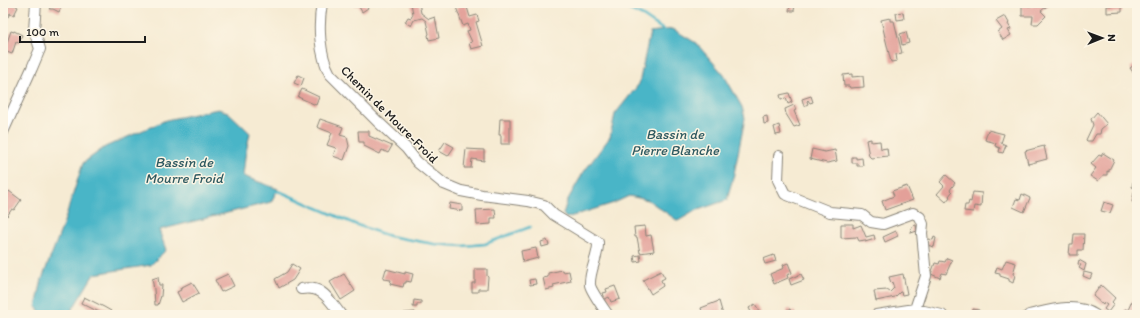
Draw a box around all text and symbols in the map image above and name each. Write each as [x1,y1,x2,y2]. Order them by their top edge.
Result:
scale bar [20,18,145,44]
north arrow [1082,18,1122,58]
text: 100 m [26,25,59,39]
text: N [1105,34,1118,42]
street label: Chemin de Moure-Froid [338,63,441,166]
water label: Bassin de Pierre Blanche [631,126,720,159]
water label: Bassin de Mourre Froid [145,154,224,187]

